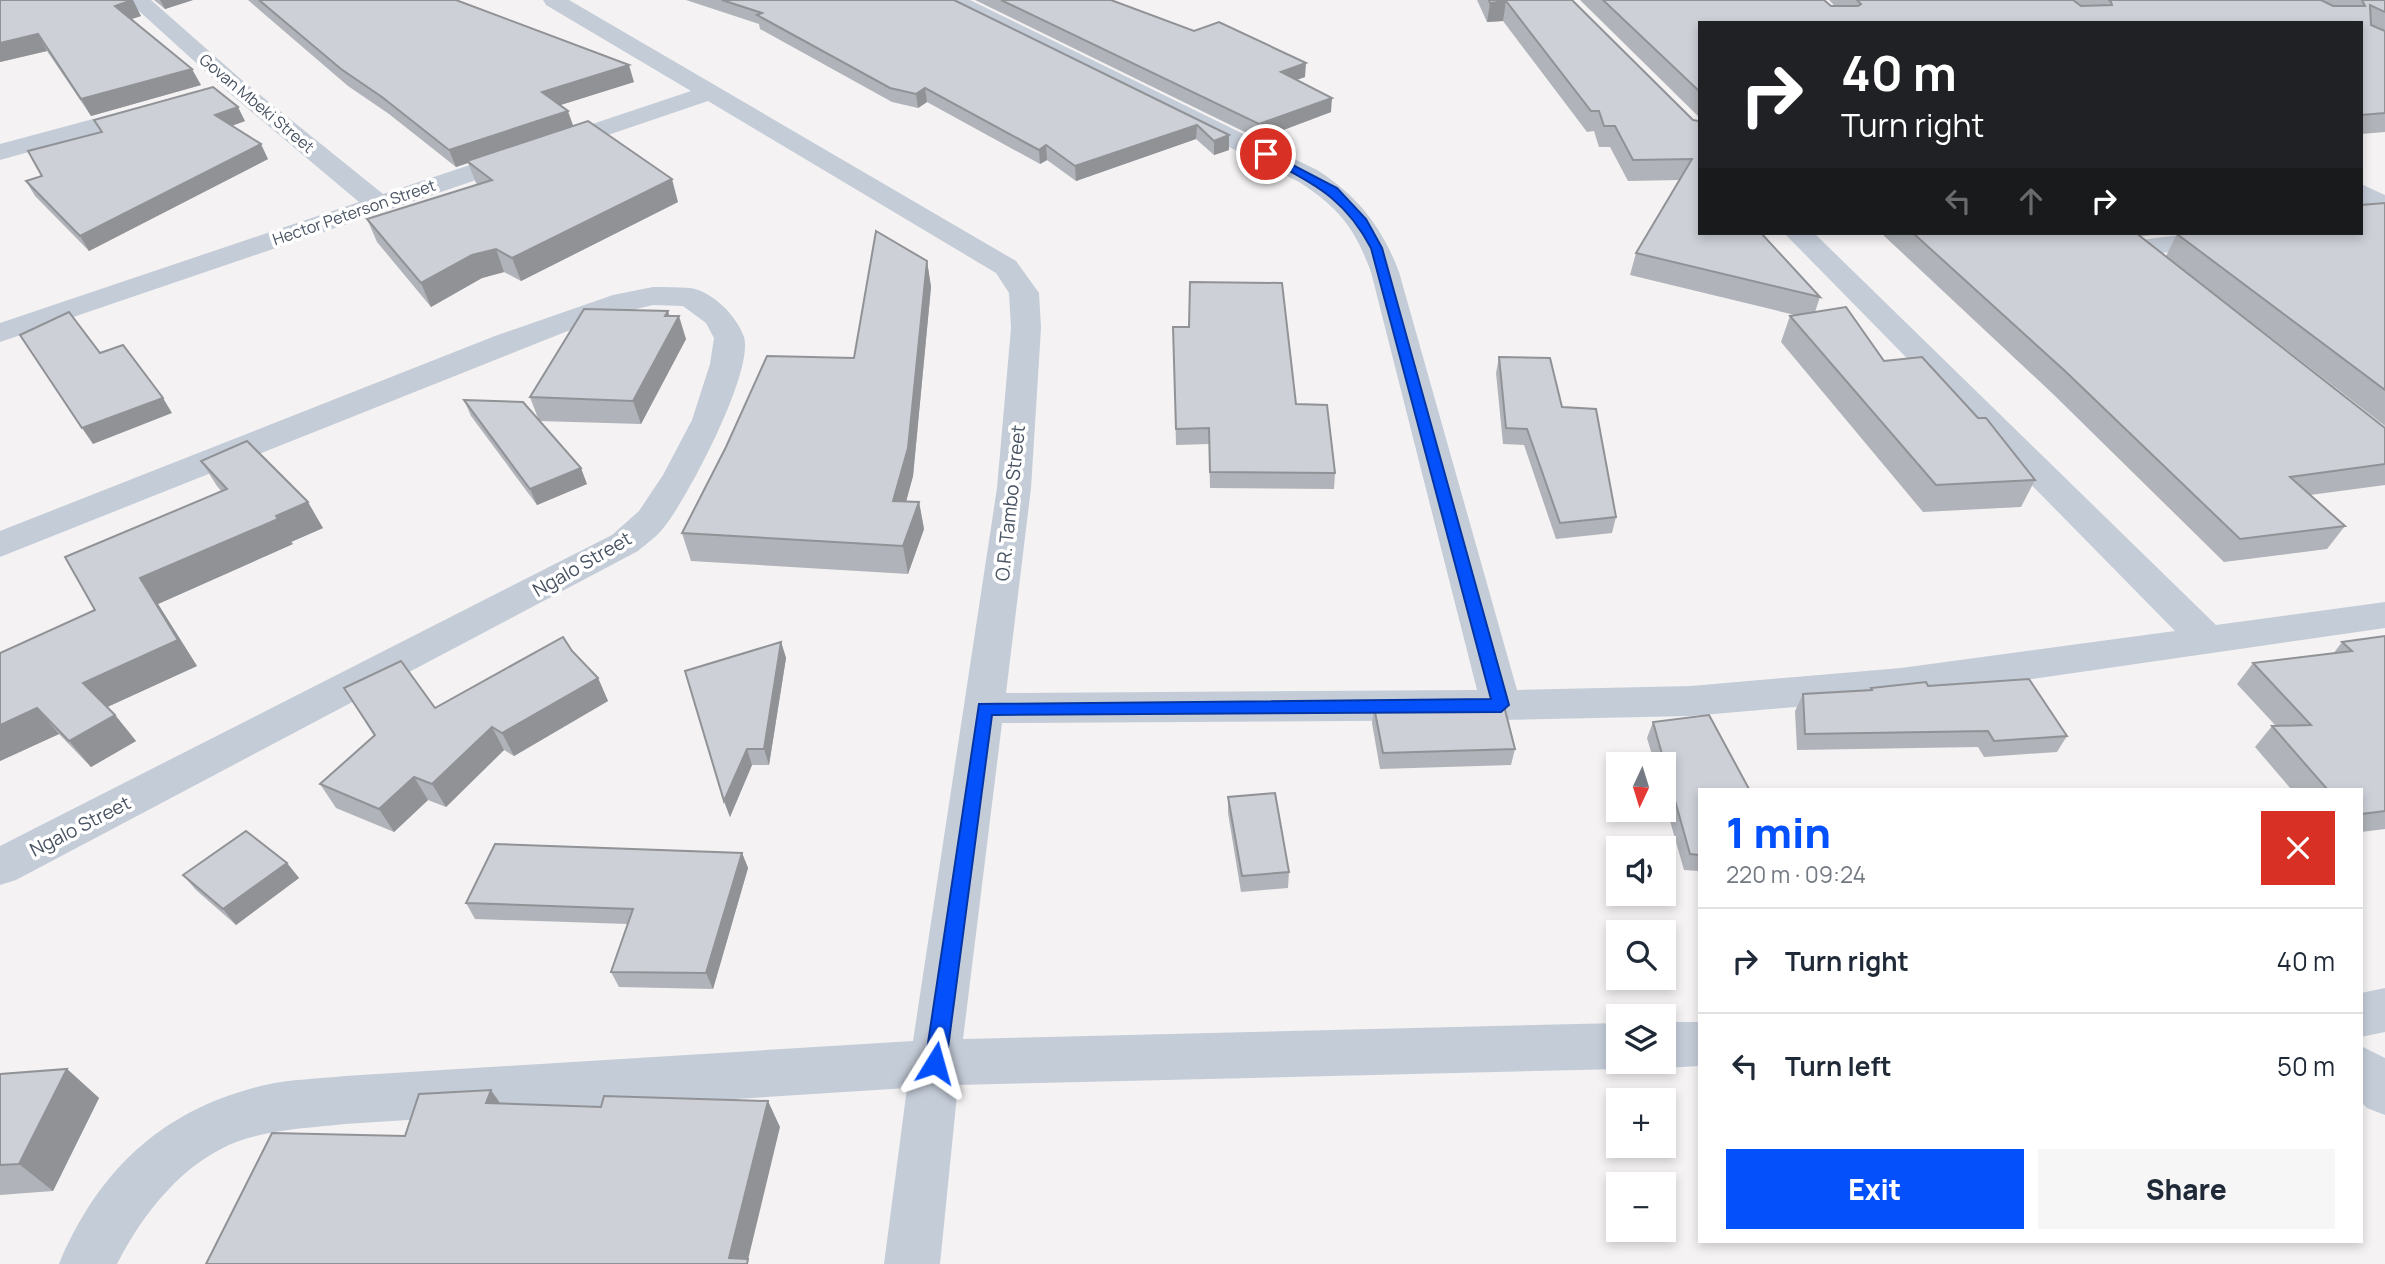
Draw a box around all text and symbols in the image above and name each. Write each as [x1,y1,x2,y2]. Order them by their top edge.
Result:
text: 40 m [1841,39,1957,106]
street label: Govan Mbeki Street [195,48,319,158]
icon: right [1726,49,1817,140]
text: Turn right [1841,103,1984,147]
pin [1236,124,1296,184]
icon: arrive [1247,135,1285,173]
street label: Hector Peterson Street [270,174,438,250]
icon: left [1939,182,1977,220]
icon: ahead [2012,182,2050,220]
icon: right [2085,182,2123,220]
street label: O.R. Tambo Street [989,424,1031,582]
street label: Ngalo Street [528,525,636,603]
north arrow [1606,752,1676,822]
map controls [1606,752,1676,1242]
street label: Ngalo Street [25,789,135,863]
text: 1 min [1726,803,1831,861]
button: close [2261,811,2335,885]
button: sound [1606,836,1676,906]
text: 220 m · 09:24 [1726,858,1866,890]
button: search [1606,920,1676,990]
icon: right [1726,942,1764,980]
text: Turn right [1785,943,1909,979]
text: 40 m [2277,943,2335,979]
button: layers [1606,1004,1676,1074]
position arrow [898,1026,972,1100]
icon: left [1726,1047,1764,1085]
text: Turn left [1785,1048,1892,1084]
text: 50 m [2277,1048,2335,1084]
button: + [1606,1088,1676,1158]
button: Exit [1726,1149,2024,1229]
button: Share [2038,1149,2335,1229]
button: − [1606,1172,1676,1242]

